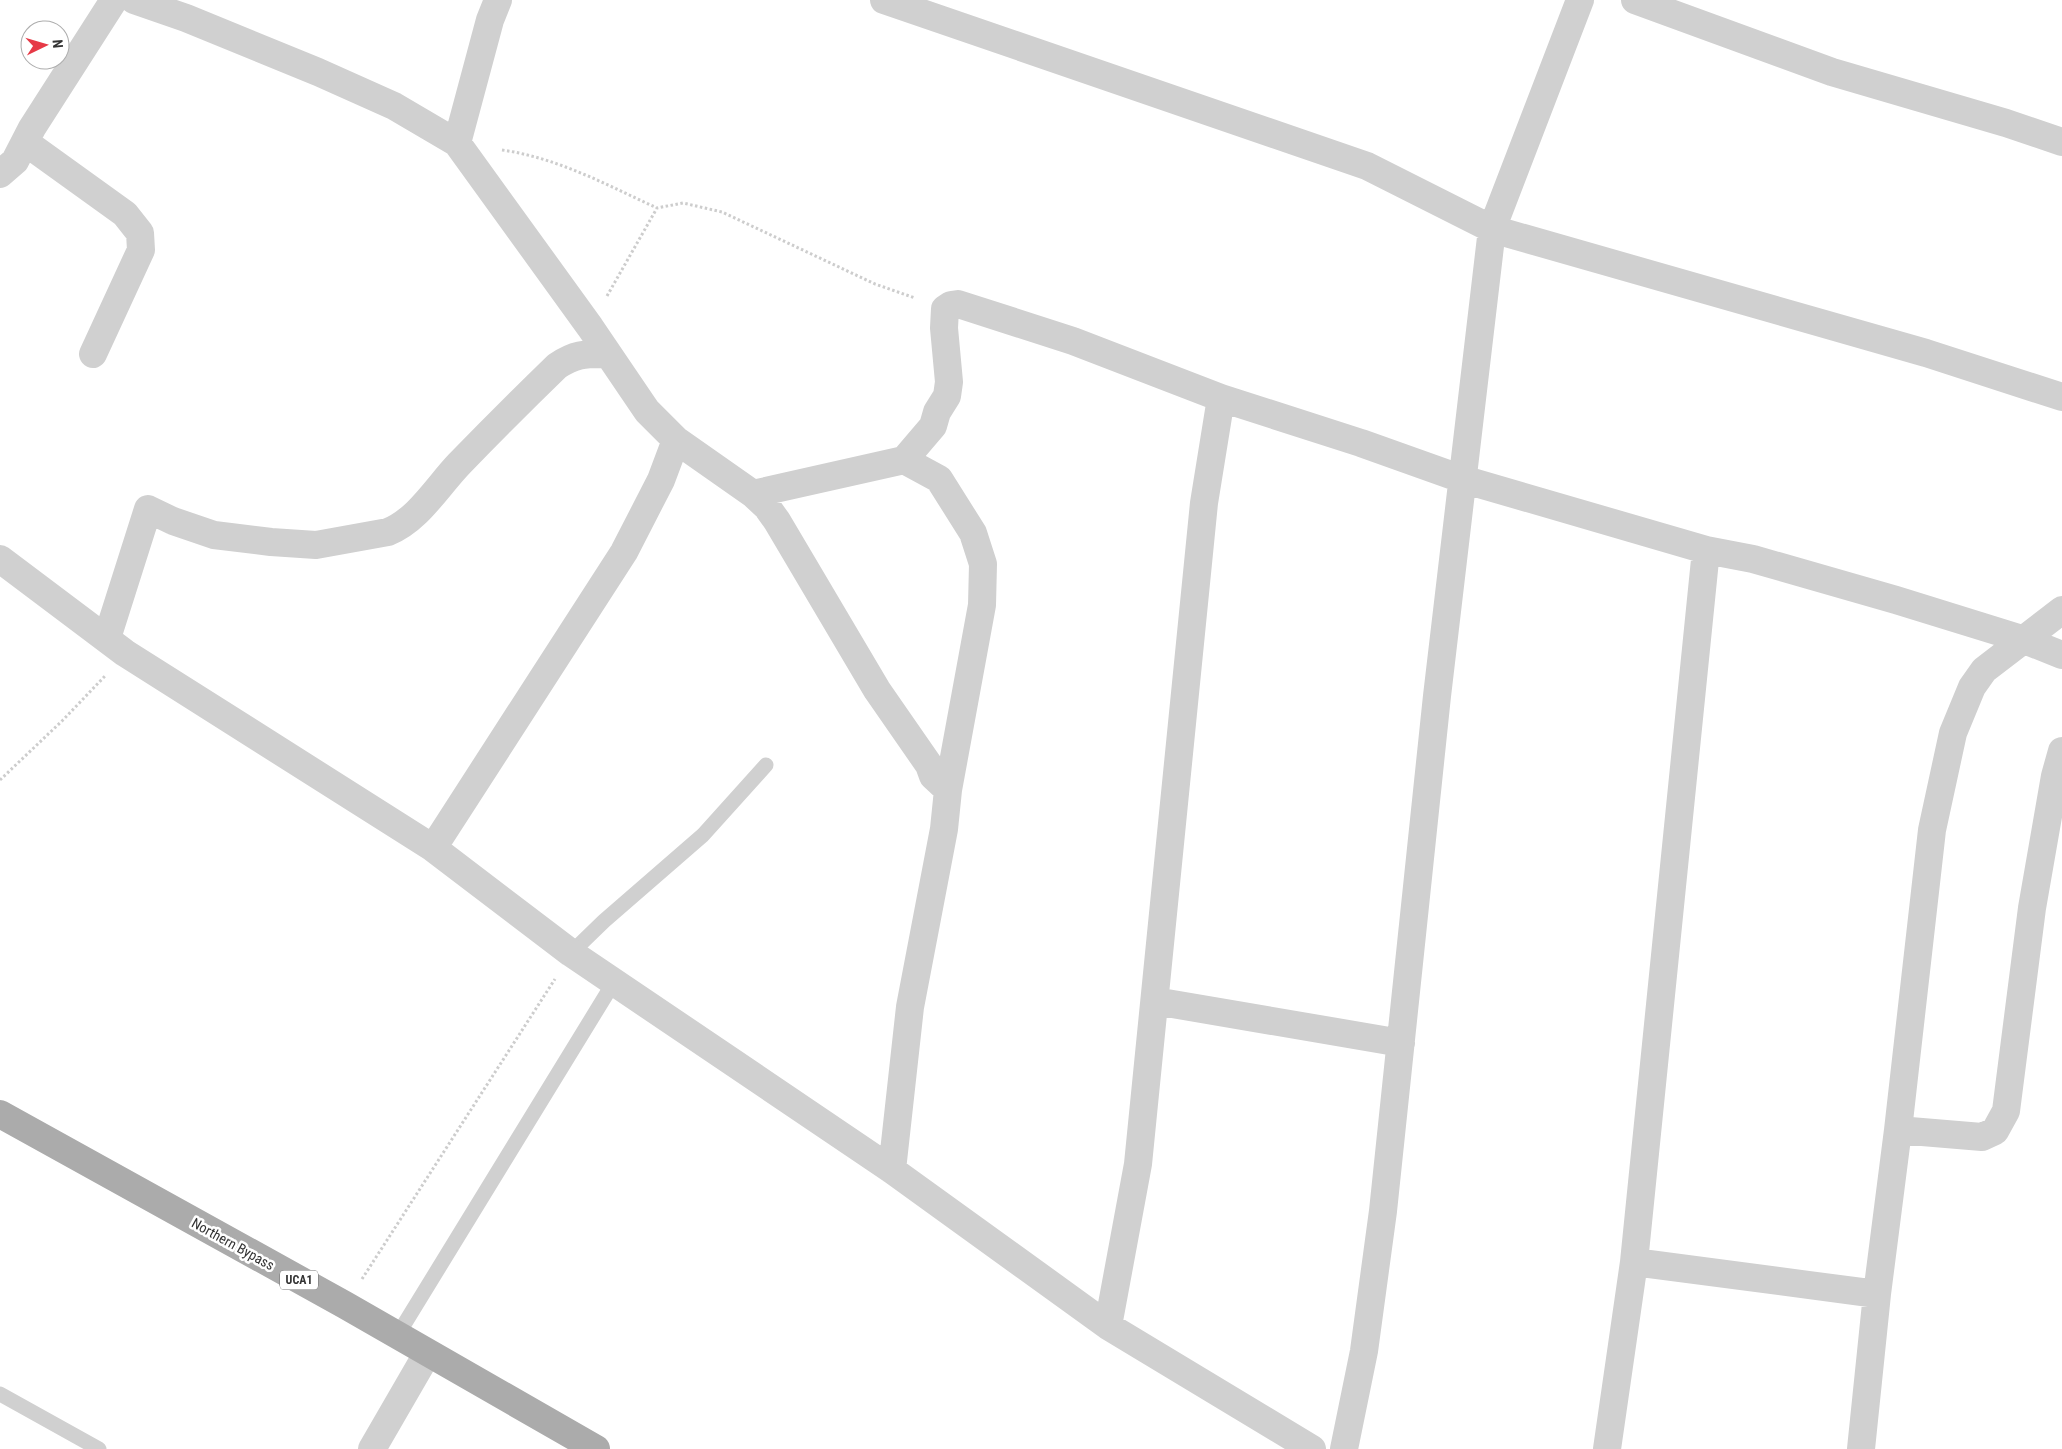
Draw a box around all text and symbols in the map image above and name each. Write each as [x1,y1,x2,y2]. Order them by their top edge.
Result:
north arrow [20,20,70,70]
text: N [50,39,66,49]
street label: Northern Bypass [189,1215,277,1273]
road number: UCA1 [280,1270,318,1290]

